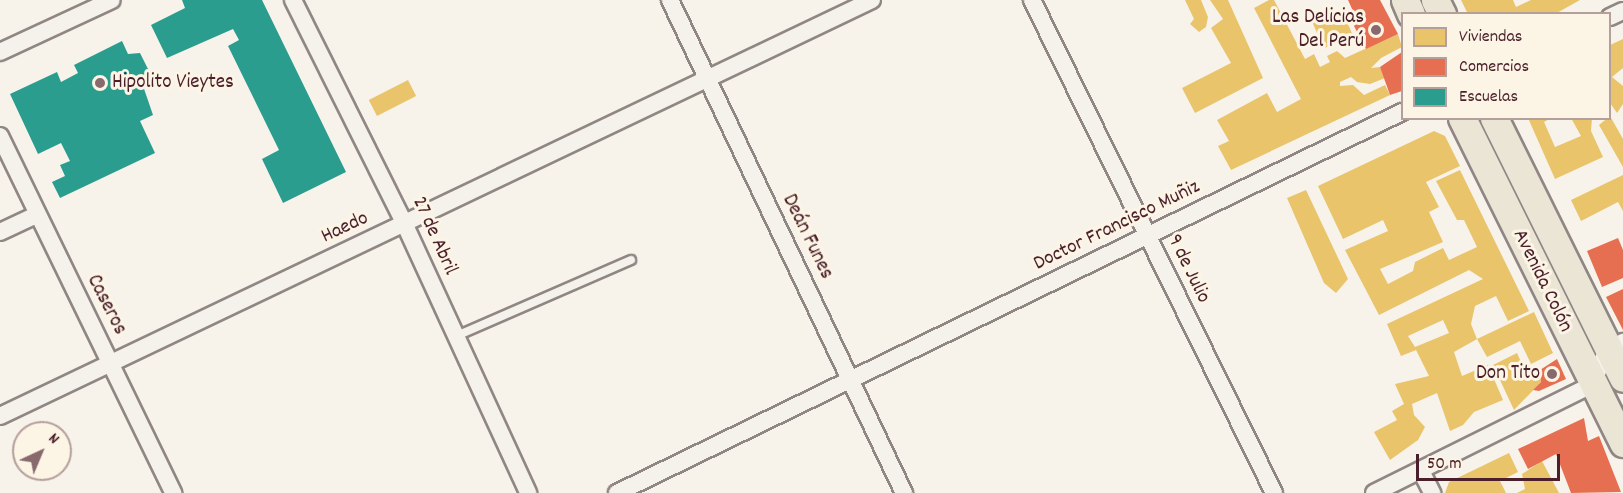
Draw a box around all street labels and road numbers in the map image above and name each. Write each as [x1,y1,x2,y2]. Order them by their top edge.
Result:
street label: Doctor Francisco Muñiz [1030,175,1204,277]
street label: Deán Funes [776,190,838,284]
street label: 27 de Abril [406,193,462,279]
street label: Haedo [317,206,373,250]
street label: Avenida Colón [1506,225,1578,337]
street label: 9 de Julio [1161,231,1215,307]
street label: Caseros [80,271,132,339]

